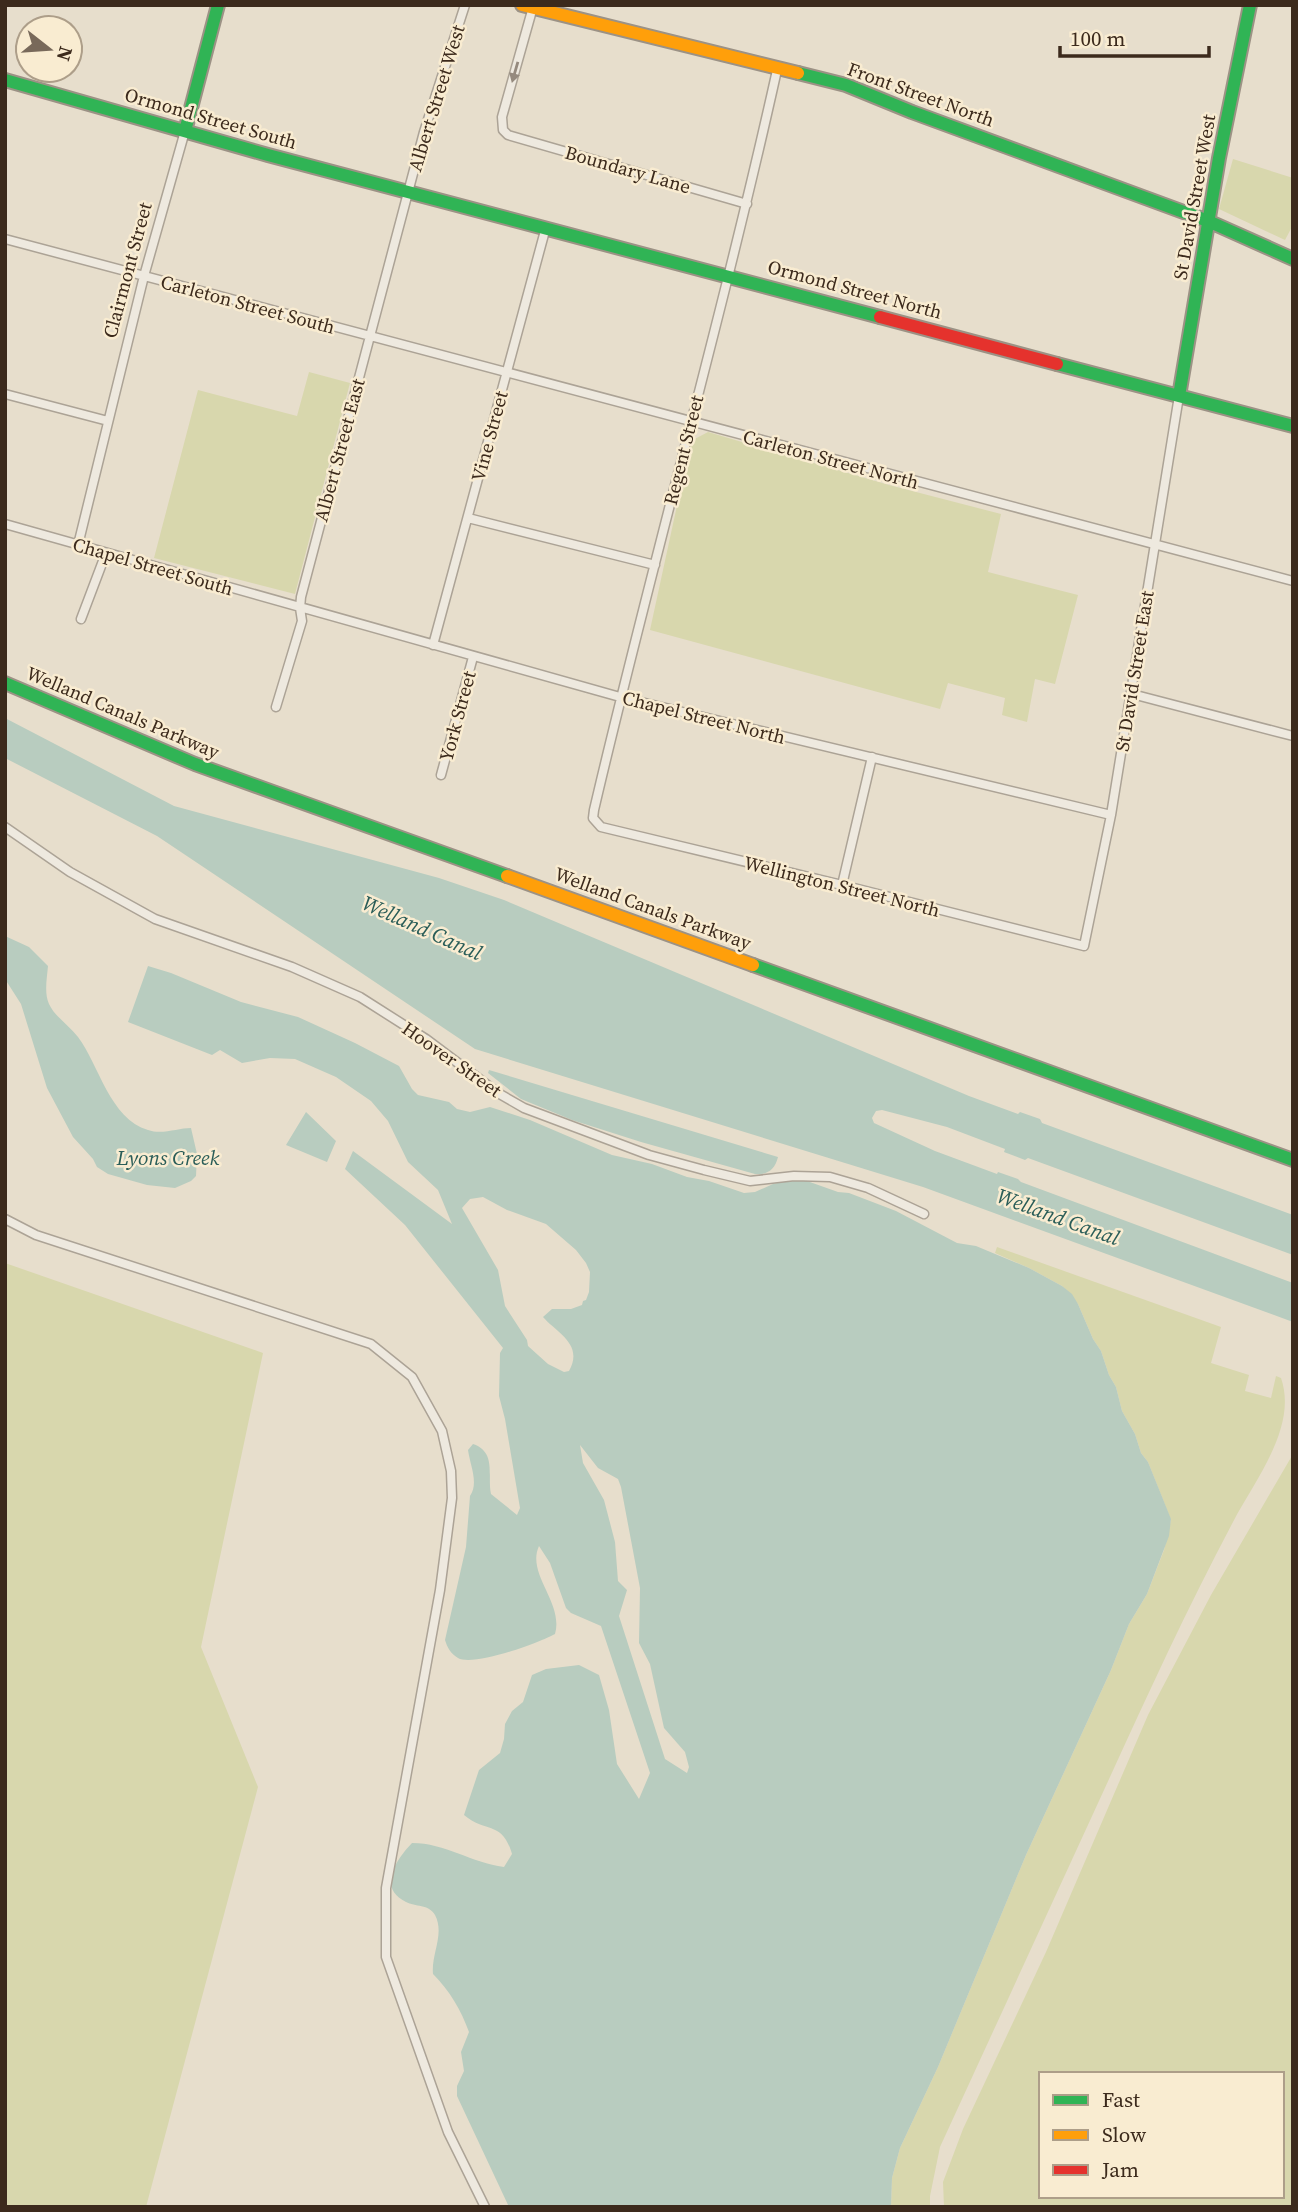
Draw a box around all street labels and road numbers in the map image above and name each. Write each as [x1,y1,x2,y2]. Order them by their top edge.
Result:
street label: Albert Street West [401,21,471,174]
street label: Front Street North [844,55,998,133]
street label: Ormond Street South [122,81,300,155]
street label: St David Street West [1167,112,1221,282]
street label: Boundary Lane [562,139,694,199]
street label: Clairmont Street [96,198,158,341]
street label: Ormond Street North [765,253,945,325]
street label: Carleton Street South [158,268,338,340]
street label: Albert Street East [307,375,371,524]
street label: Vine Street [464,387,514,484]
street label: Regent Street [657,392,709,508]
street label: Carleton Street North [740,423,922,495]
street label: Chapel Street South [70,531,236,601]
street label: St David Street East [1108,588,1160,753]
street label: Welland Canals Parkway [22,660,224,765]
street label: York Street [432,667,482,764]
street label: Chapel Street North [620,684,788,750]
street label: Wellington Street North [741,849,943,923]
street label: Welland Canals Parkway [551,860,755,956]
street label: Hoover Street [397,1015,508,1103]

